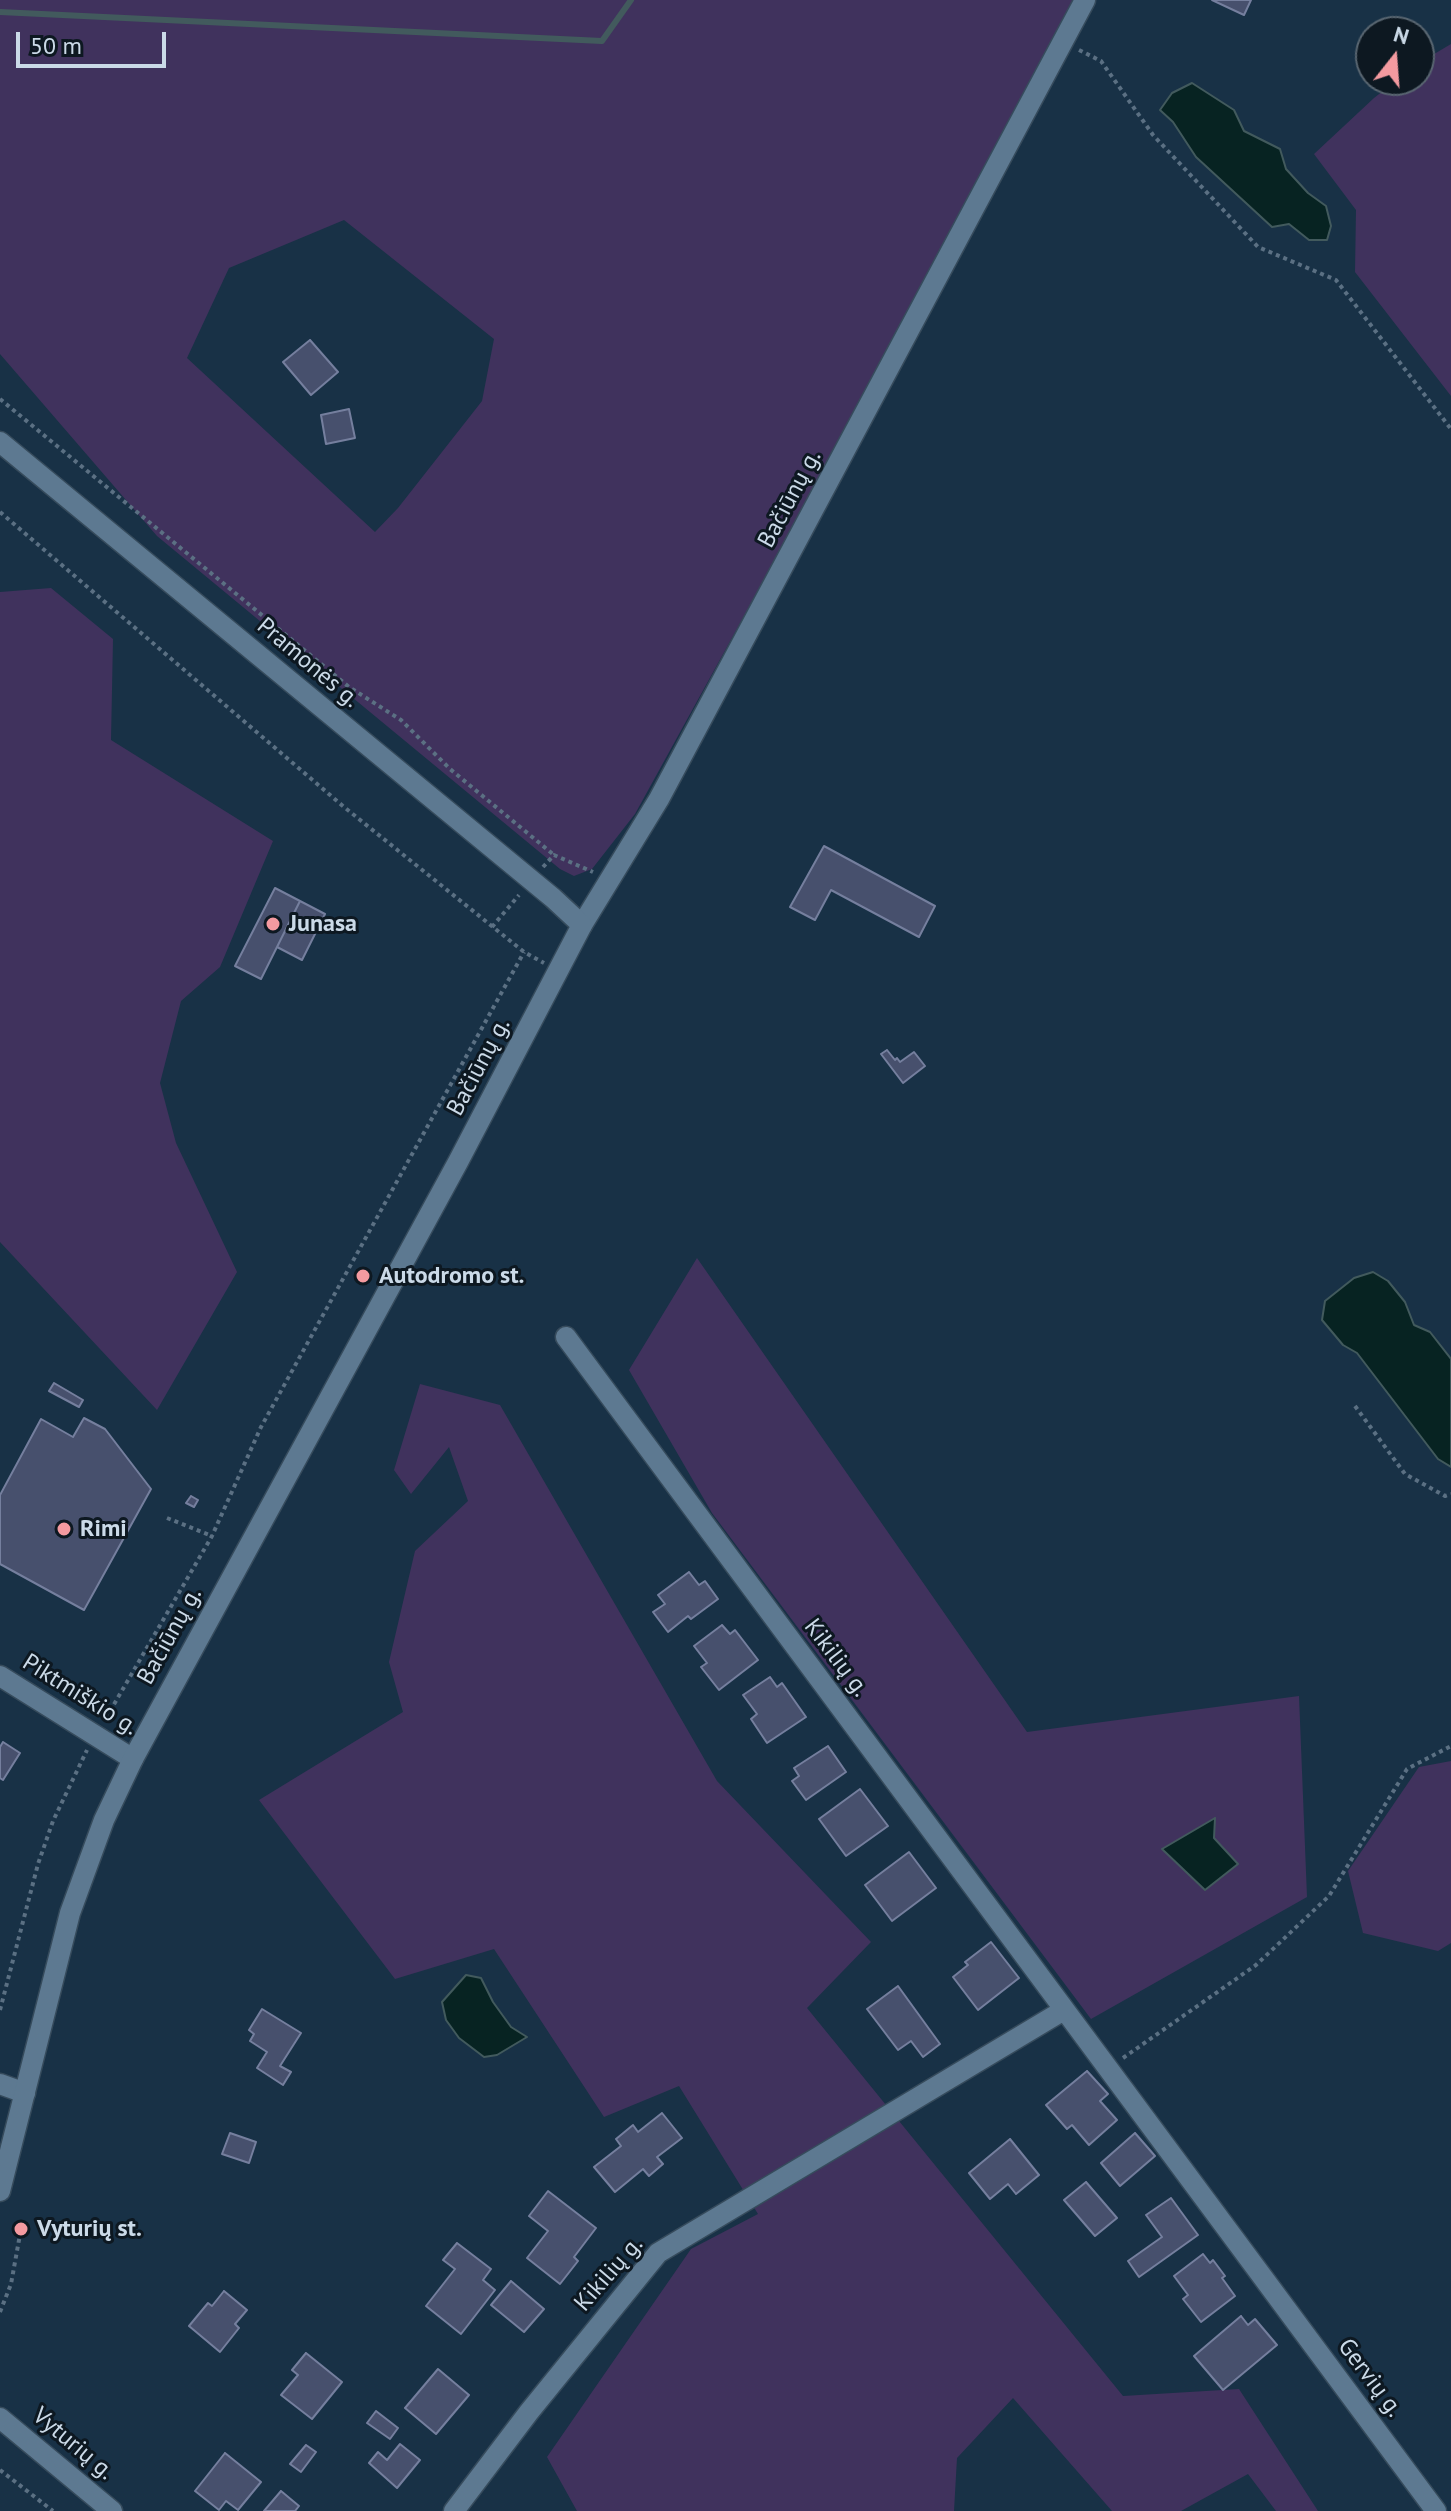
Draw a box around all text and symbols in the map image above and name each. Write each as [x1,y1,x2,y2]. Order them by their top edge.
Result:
scale bar [20,16,170,66]
north arrow [1355,16,1435,96]
text: N [1390,19,1412,50]
text: 50 m [30,30,82,61]
street label: Bačiūnų g. [752,445,828,553]
street label: Pramonės g. [251,612,365,714]
place label: Junasa [289,910,357,938]
marker: Junasa [264,915,282,933]
street label: Bačiūnų g. [441,1013,517,1121]
place label: Autodromo st. [379,1262,525,1290]
marker: Autodromo st. [354,1267,372,1285]
place label: Rimi [80,1515,127,1543]
marker: Rimi [55,1520,73,1538]
street label: Bačiūnų g. [132,1582,208,1690]
street label: Kikilių g. [797,1613,875,1703]
street label: Piktmiškio g. [17,1648,143,1742]
place label: Vyturių st. [37,2215,142,2243]
marker: Vyturių st. [12,2220,30,2238]
street label: Kikilių g. [569,2231,649,2317]
street label: Gervių g. [1331,2333,1409,2423]
street label: Vyturių g. [26,2402,120,2486]

